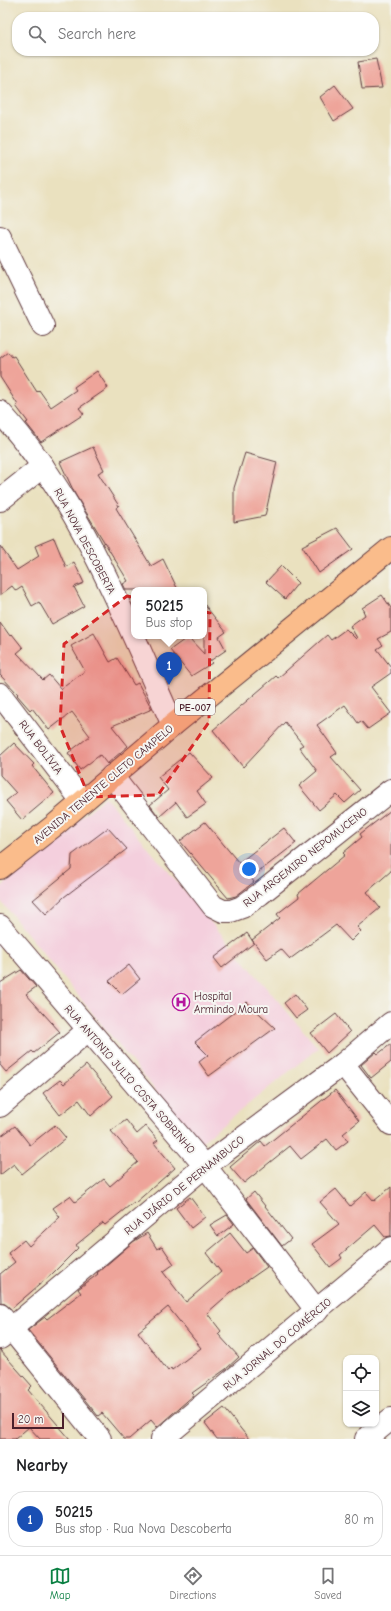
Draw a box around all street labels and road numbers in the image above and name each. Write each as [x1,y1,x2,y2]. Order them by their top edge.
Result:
street label: RUA NOVA DESCOBERTA [51,486,118,597]
road number: PE-007 [175,699,215,715]
street label: RUA BOLÍVIA [16,717,66,777]
street label: AVENIDA TENENTE CLETO CAMPELO [31,722,176,847]
street label: RUA ARGEMIRO NEPOMUCENO [241,805,370,910]
street label: RUA ANTONIO JULIO COSTA SOBRINHO [62,1002,198,1156]
street label: RUA DIÁRIO DE PERNAMBUCO [121,1132,247,1238]
street label: RUA JORNAL DO COMÉRCIO [220,1295,334,1393]

